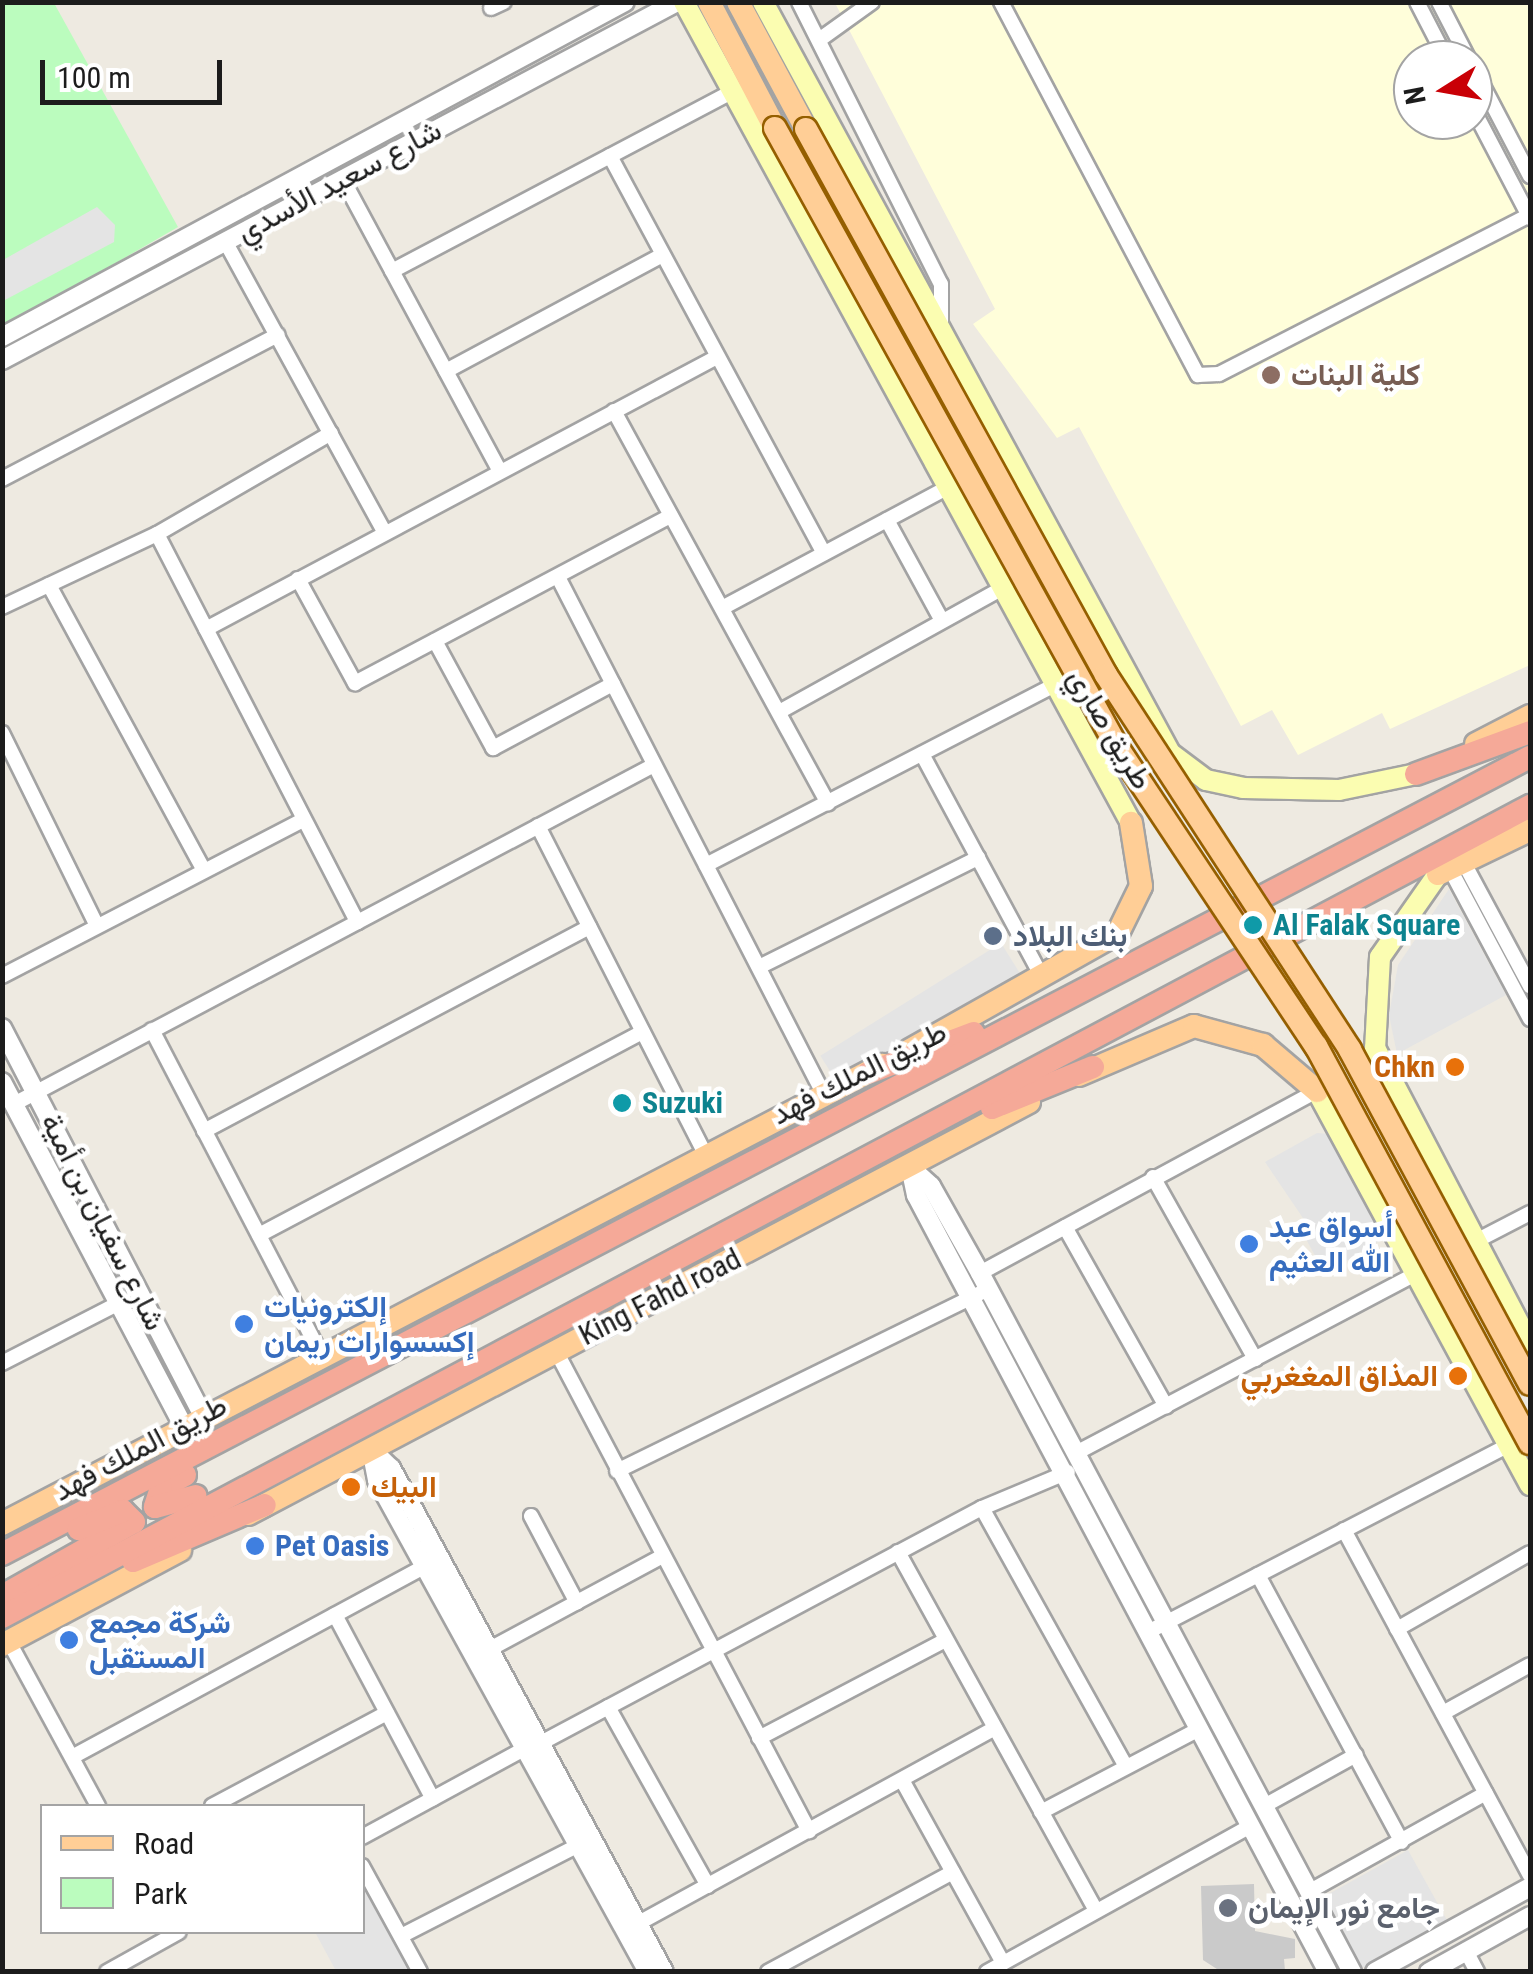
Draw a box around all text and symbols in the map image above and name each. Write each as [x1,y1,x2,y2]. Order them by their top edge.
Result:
scale bar [45,40,228,102]
north arrow [1393,40,1493,140]
text: 100 m [57,60,131,95]
text: N [1397,84,1433,107]
street label: شارع سعيد الأسدي [231,112,447,250]
place label: كلية البنات [1291,357,1420,393]
marker: كلية البنات [1260,364,1282,386]
street label: طريق صاري [1060,662,1160,796]
place label: Al Falak Square [1273,907,1460,943]
marker: Al Falak Square [1242,914,1264,936]
place label: بنك البلاد [1013,918,1127,954]
marker: بنك البلاد [982,925,1004,947]
street label: طريق الملك فهد [765,1013,953,1133]
place label: Chkn [1374,1049,1435,1085]
marker: Chkn [1444,1056,1466,1078]
place label: Suzuki [642,1085,723,1121]
marker: Suzuki [611,1092,633,1114]
street label: شارع سفيان بن أمية [33,1108,173,1336]
place label: أسواق عبد الله العثيم [1269,1209,1393,1280]
marker: أسواق عبد الله العثيم [1238,1233,1260,1255]
street label: King Fahd road [573,1241,747,1353]
place label: إلكترونيات إكسسوارات ريمان [264,1289,475,1360]
marker: إلكترونيات إكسسوارات ريمان [233,1313,255,1335]
place label: المذاق المغغربي [1241,1358,1438,1394]
marker: المذاق المغغربي [1447,1365,1469,1387]
street label: طريق الملك فهد [47,1387,233,1509]
place label: البيك [371,1469,437,1505]
marker: البيك [340,1476,362,1498]
place label: Pet Oasis [275,1528,389,1564]
marker: Pet Oasis [244,1535,266,1557]
place label: شركة مجمع المستقبل [89,1605,231,1676]
marker: شركة مجمع المستقبل [58,1629,80,1651]
legend [40,1804,365,1934]
text: Road [134,1826,194,1861]
text: Park [134,1876,188,1911]
place label: جامع نور الإيمان [1248,1890,1440,1926]
marker: جامع نور الإيمان [1217,1897,1239,1919]

